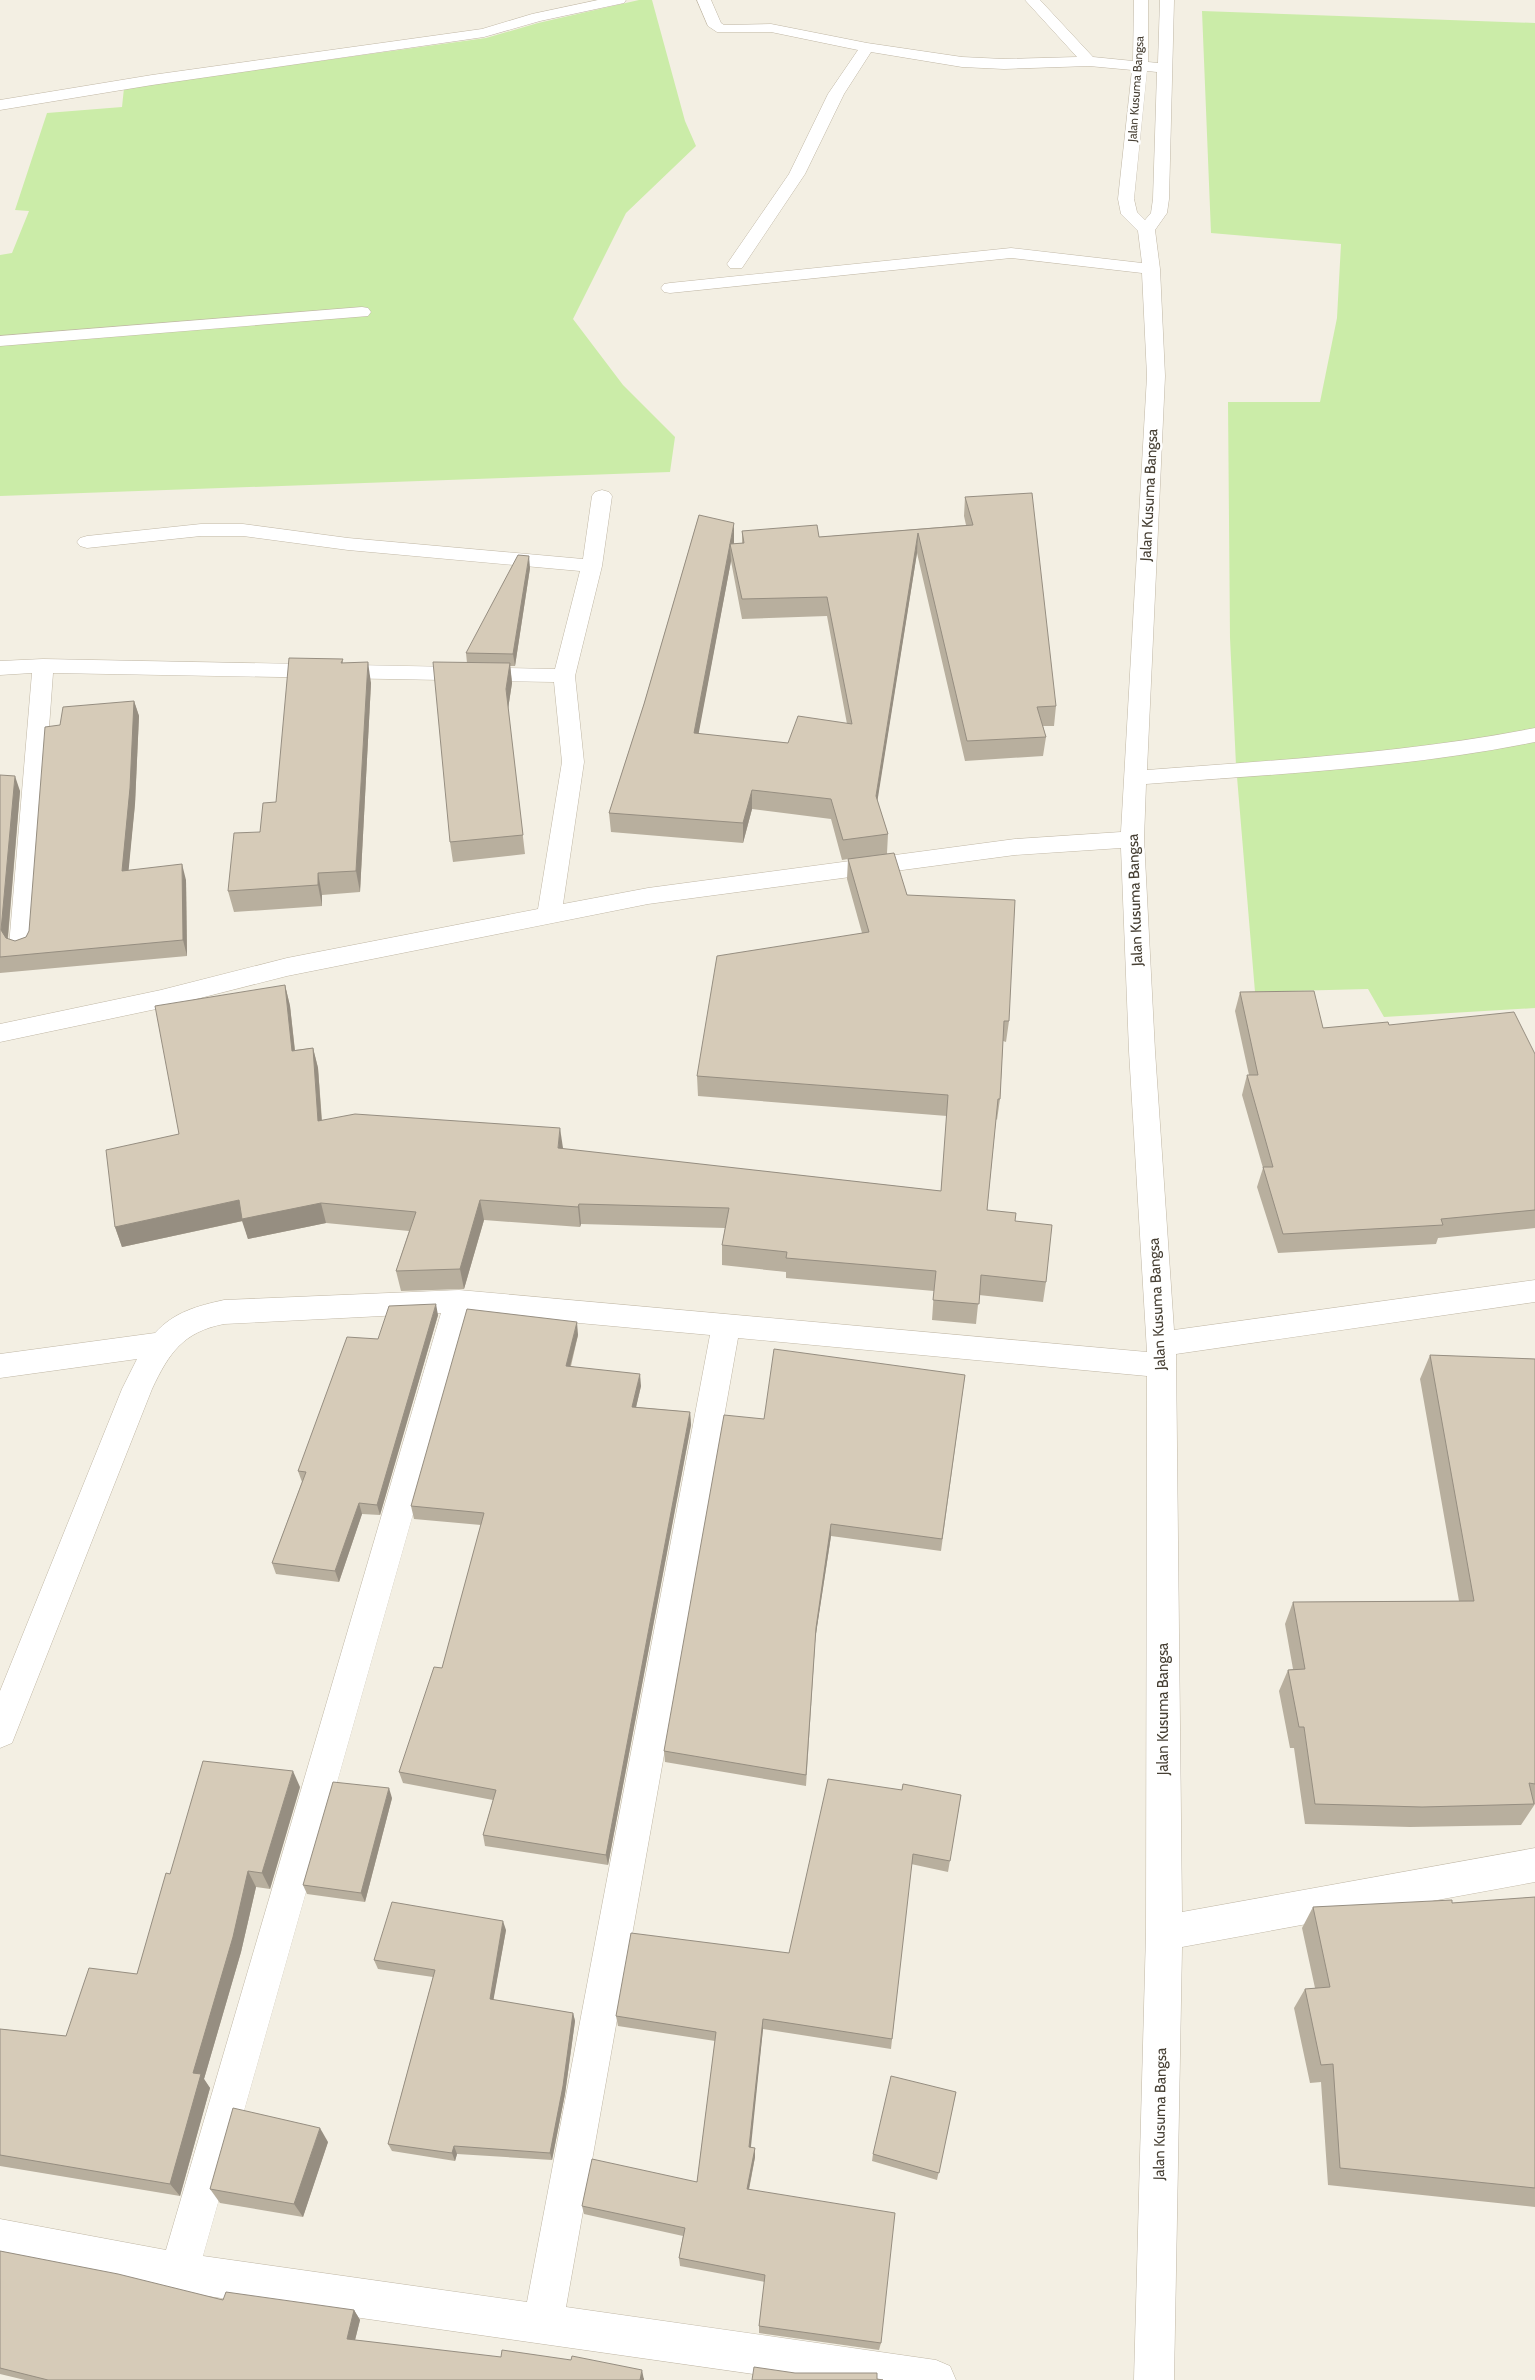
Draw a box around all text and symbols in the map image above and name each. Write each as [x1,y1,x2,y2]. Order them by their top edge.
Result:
street label: Jalan Kusuma Bangsa [1124,35,1147,143]
street label: Jalan Kusuma Bangsa [1136,428,1161,563]
street label: Jalan Kusuma Bangsa [1124,833,1146,968]
street label: Jalan Kusuma Bangsa [1145,1237,1170,1372]
street label: Jalan Kusuma Bangsa [1154,1642,1172,1776]
street label: Jalan Kusuma Bangsa [1150,2047,1170,2181]

